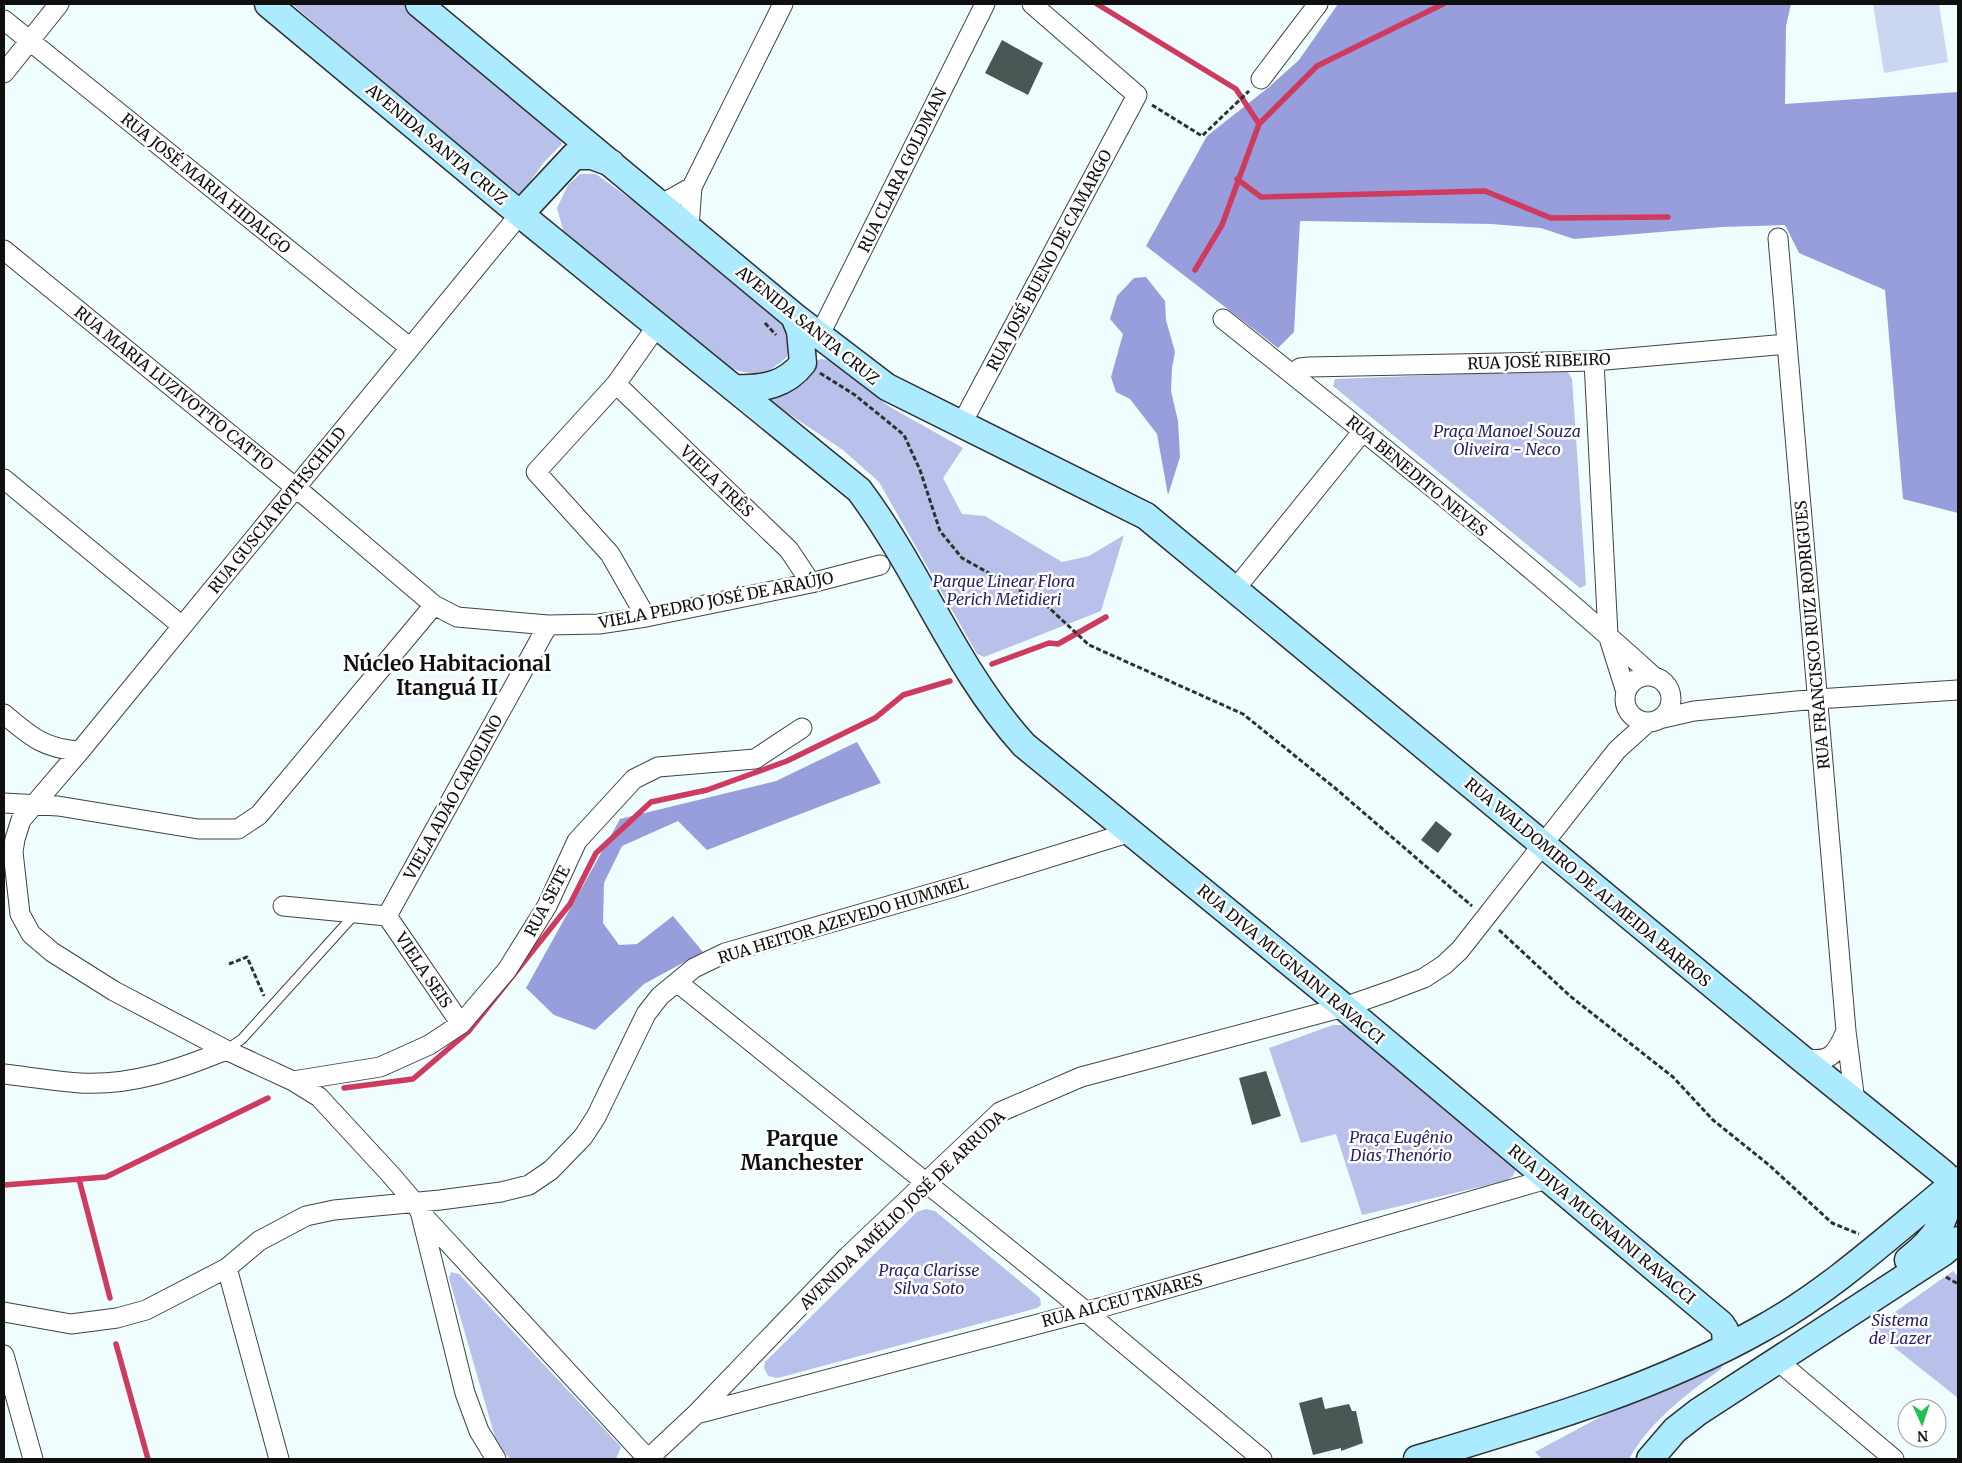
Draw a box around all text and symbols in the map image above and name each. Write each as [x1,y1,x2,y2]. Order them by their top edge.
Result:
street label: AVENIDA SANTA CRUZ [362,79,512,209]
street label: RUA CLARA GOLDMAN [853,84,951,255]
street label: RUA JOSÉ MARIA HIDALGO [117,108,295,258]
street label: RUA JOSÉ BUENO DE CAMARGO [982,146,1116,374]
street label: AVENIDA SANTA CRUZ [732,261,883,389]
street label: RUA MARIA LUZIVOTTO CATTO [70,301,278,475]
street label: RUA JOSÉ RIBEIRO [1467,348,1611,373]
street label: RUA BENEDITO NEVES [1343,411,1491,541]
park label: Praça Manoel Souza Oliveira - Neco [1433,421,1581,459]
street label: RUA GUSCIA ROTHSCHILD [204,423,350,597]
street label: VIELA TRÊS [675,440,758,521]
street label: RUA FRANCISCO RUIZ RODRIGUES [1790,500,1834,770]
street label: VIELA PEDRO JOSÉ DE ARAÚJO [596,567,836,633]
park label: Parque Linear Flora Perich Metidieri [933,571,1075,609]
district label: Núcleo Habitacional Itanguá II [343,650,551,701]
street label: VIELA ADÃO CAROLINO [399,711,507,884]
street label: RUA WALDOMIRO DE ALMEIDA BARROS [1461,773,1715,991]
street label: RUA SETE [520,861,574,940]
street label: RUA HEITOR AZEVEDO HUMMEL [715,872,971,968]
street label: RUA DIVA MUGNAINI RAVACCI [1193,880,1389,1048]
street label: VIELA SEIS [391,928,457,1012]
street label: AVENIDA AMÉLIO JOSÉ DE ARRUDA [794,1106,1009,1314]
district label: Parque Manchester [740,1125,864,1176]
park label: Praça Eugênio Dias Thenório [1349,1127,1453,1165]
street label: RUA DIVA MUGNAINI RAVACCI [1504,1140,1700,1308]
park label: Praça Clarisse Silva Soto [879,1260,979,1298]
street label: RUA ALCEU TAVARES [1039,1269,1205,1331]
park label: Sistema de Lazer [1869,1310,1932,1348]
north arrow [1897,1398,1947,1448]
text: N [1917,1427,1929,1445]

